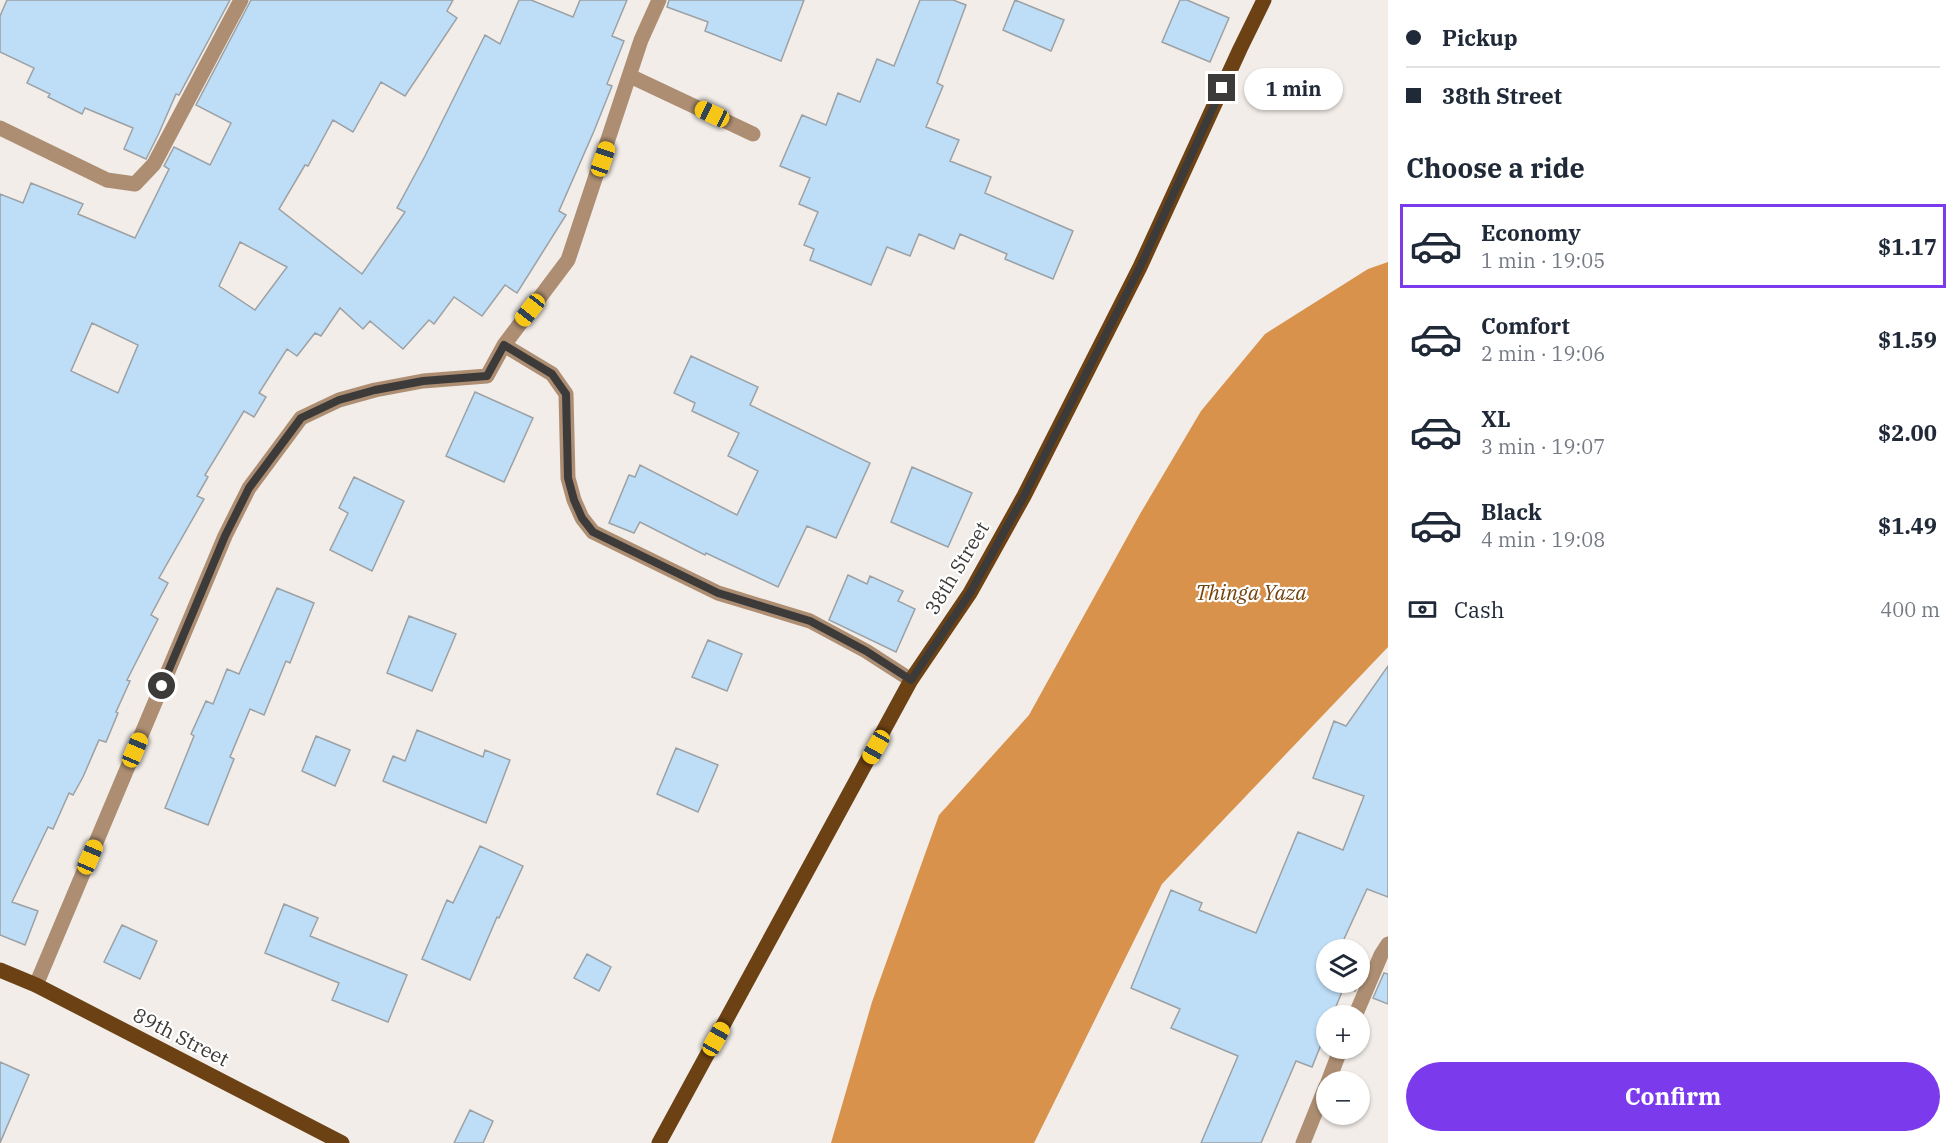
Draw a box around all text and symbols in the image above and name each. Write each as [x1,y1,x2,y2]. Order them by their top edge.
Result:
text: Pickup [1442,23,1518,52]
callout: 1 min [1243,67,1342,109]
route end [1208,74,1235,101]
text: 1 min [1266,75,1322,102]
text: 38th Street [1442,81,1562,110]
car [692,98,732,130]
car [589,139,617,179]
text: Choose a ride [1406,150,1585,185]
text: Economy [1481,218,1581,247]
icon: car [1409,219,1463,273]
text: $1.17 [1878,232,1937,261]
text: 1 min · 19:05 [1481,247,1605,274]
car [512,290,548,330]
text: Comfort [1481,311,1570,340]
icon: car [1409,312,1463,366]
text: $1.59 [1878,325,1937,354]
text: 2 min · 19:06 [1481,340,1605,367]
text: XL [1481,404,1511,433]
icon: car [1409,405,1463,459]
text: $2.00 [1878,418,1937,447]
text: 3 min · 19:07 [1481,433,1605,460]
text: Black [1481,497,1542,526]
icon: car [1409,498,1463,552]
text: $1.49 [1878,511,1937,540]
street label: 38th Street [918,516,995,619]
text: 4 min · 19:08 [1481,526,1605,553]
water label: Thinga Yaza [1195,578,1307,606]
icon: cash [1406,593,1439,626]
text: Cash [1454,595,1505,624]
text: 400 m [1880,596,1940,623]
route start [148,672,175,699]
car [859,727,893,767]
car [120,730,150,770]
car [75,837,105,877]
map controls [1316,939,1370,1125]
button: layers [1316,939,1370,993]
street label: 89th Street [129,1001,234,1072]
button: + [1316,1005,1370,1059]
car [699,1019,733,1059]
button: Confirm [1406,1062,1940,1131]
button: − [1316,1071,1370,1125]

